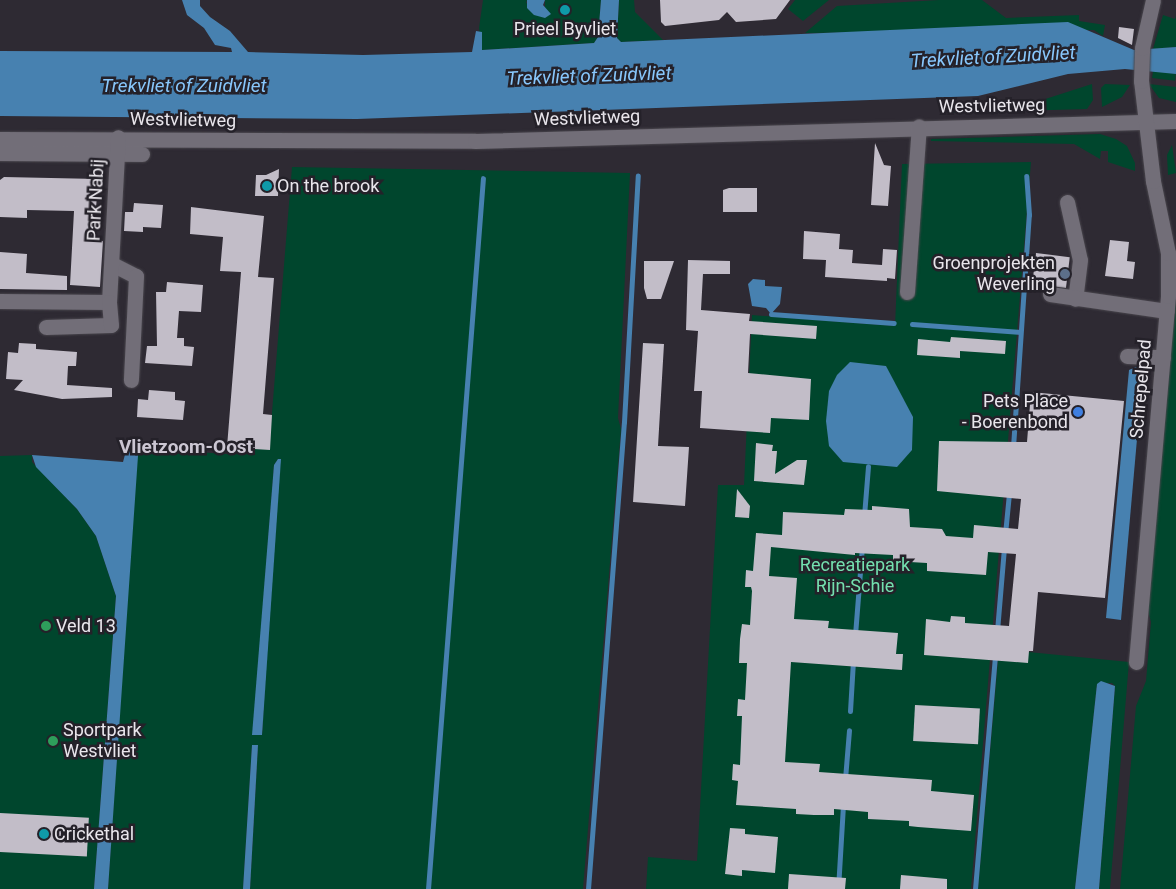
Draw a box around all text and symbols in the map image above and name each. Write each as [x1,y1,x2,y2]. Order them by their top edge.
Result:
marker: Prieel Byvliet [559,4,571,16]
place label: Prieel Byvliet [514,18,616,40]
water label: Trekvliet of Zuidvliet [910,41,1076,73]
water label: Trekvliet of Zuidvliet [506,62,672,90]
water label: Trekvliet of Zuidvliet [102,75,266,97]
street label: Westvlietweg [939,94,1045,118]
street label: Westvlietweg [533,105,641,131]
street label: Westvlietweg [130,108,236,132]
street label: Park Nabij [83,158,109,242]
place label: On the brook [277,175,379,197]
marker: On the brook [261,180,273,192]
place label: Groenprojekten Weverling [932,253,1055,296]
marker: Groenprojekten Weverling [1059,268,1071,280]
street label: Schrepelpad [1126,338,1156,440]
place label: Pets Place - Boerenbond [962,391,1068,434]
marker: Pets Place - Boerenbond [1072,406,1084,418]
district label: Vlietzoom-Oost [119,436,253,458]
park label: Recreatiepark Rijn-Schie [800,555,910,598]
place label: Veld 13 [56,615,116,637]
marker: Veld 13 [40,620,52,632]
place label: Sportpark Westvliet [63,720,142,762]
marker: Sportpark Westvliet [47,735,59,747]
place label: Crickethal [54,823,134,845]
marker: Crickethal [38,828,50,840]

